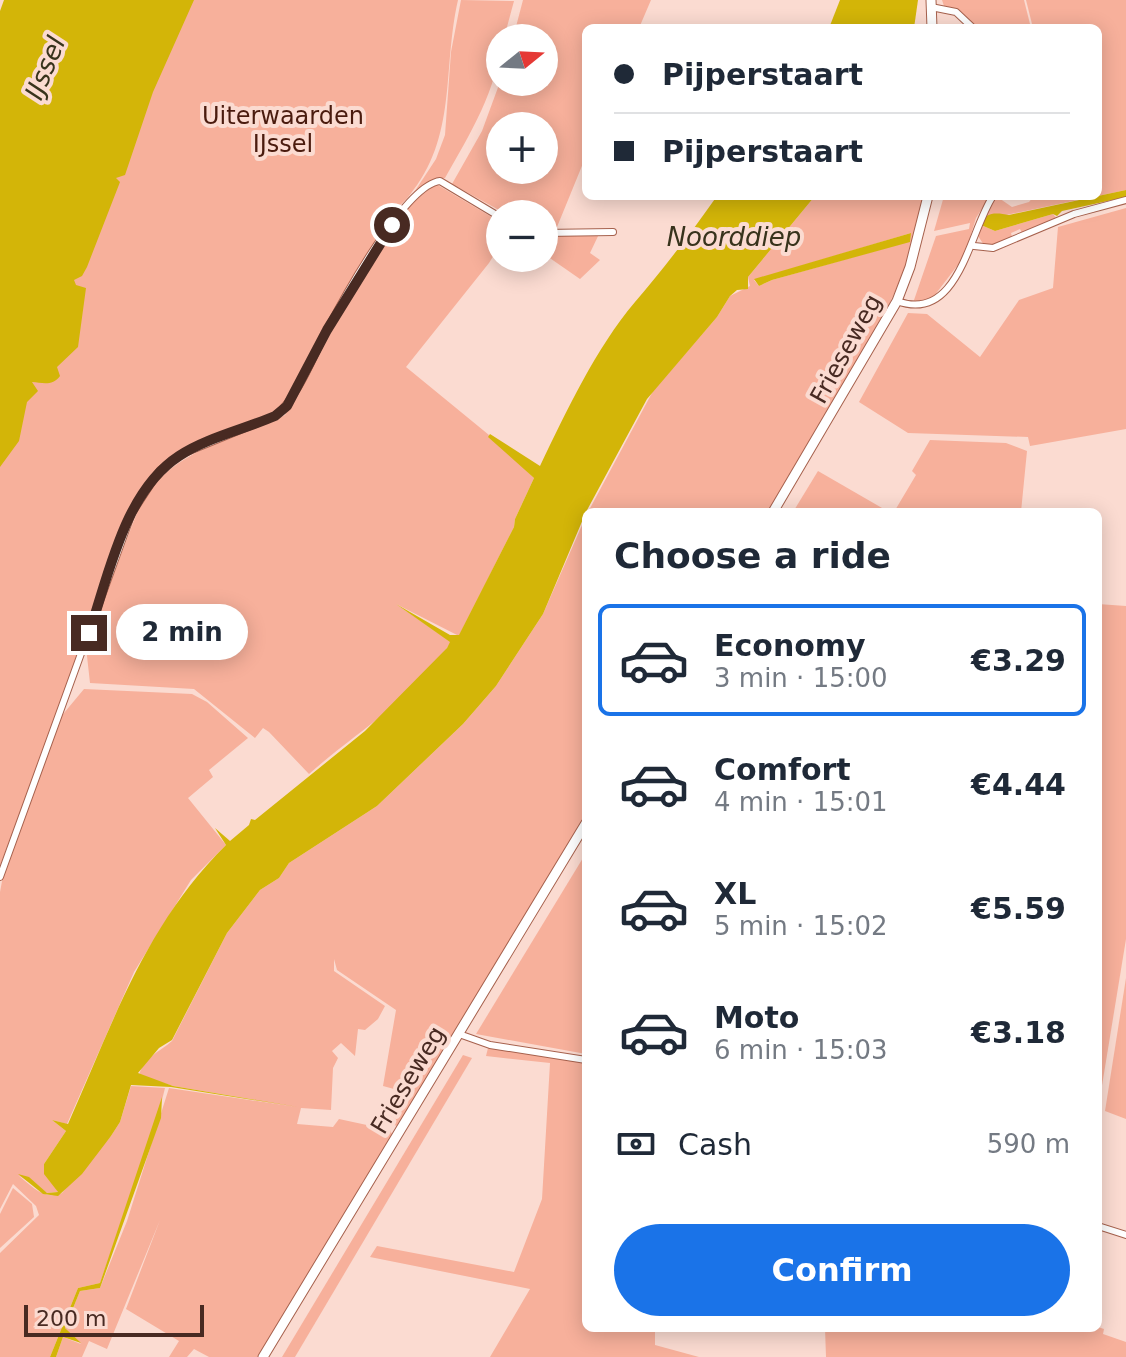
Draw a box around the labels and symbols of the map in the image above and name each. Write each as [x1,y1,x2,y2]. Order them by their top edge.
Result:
north arrow [486,24,558,96]
water label: IJssel [19,31,71,104]
park label: Uiterwaarden IJssel [202,102,364,158]
route start [374,207,410,243]
water label: Noorddiep [667,222,801,252]
street label: Frieseweg [805,290,887,408]
callout: 2 min [117,605,249,661]
route end [71,615,107,651]
street label: Frieseweg [365,1021,451,1139]
scale bar [24,1301,204,1337]

